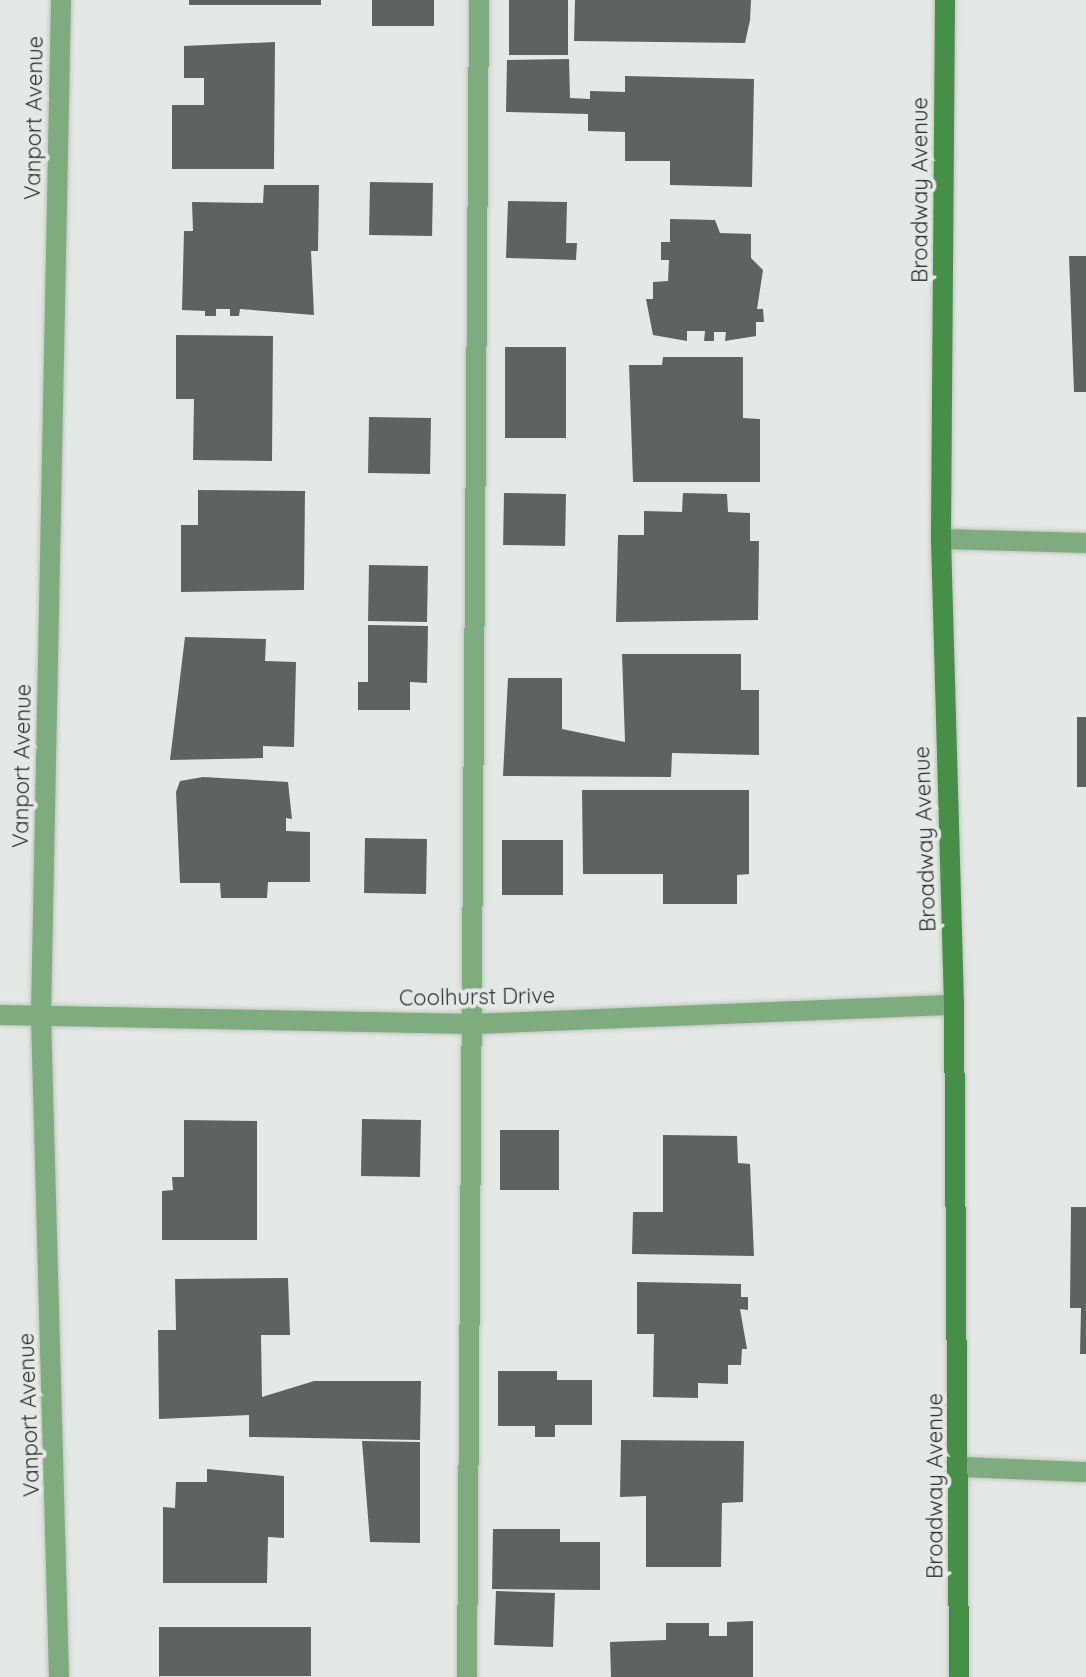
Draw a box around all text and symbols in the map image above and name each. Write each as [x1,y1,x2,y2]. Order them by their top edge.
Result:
street label: Vanport Avenue [19,36,49,200]
street label: Broadway Avenue [907,97,933,283]
street label: Vanport Avenue [7,684,37,848]
street label: Broadway Avenue [909,746,941,932]
street label: Coolhurst Drive [399,982,555,1012]
street label: Vanport Avenue [13,1332,45,1498]
street label: Broadway Avenue [922,1393,948,1579]

